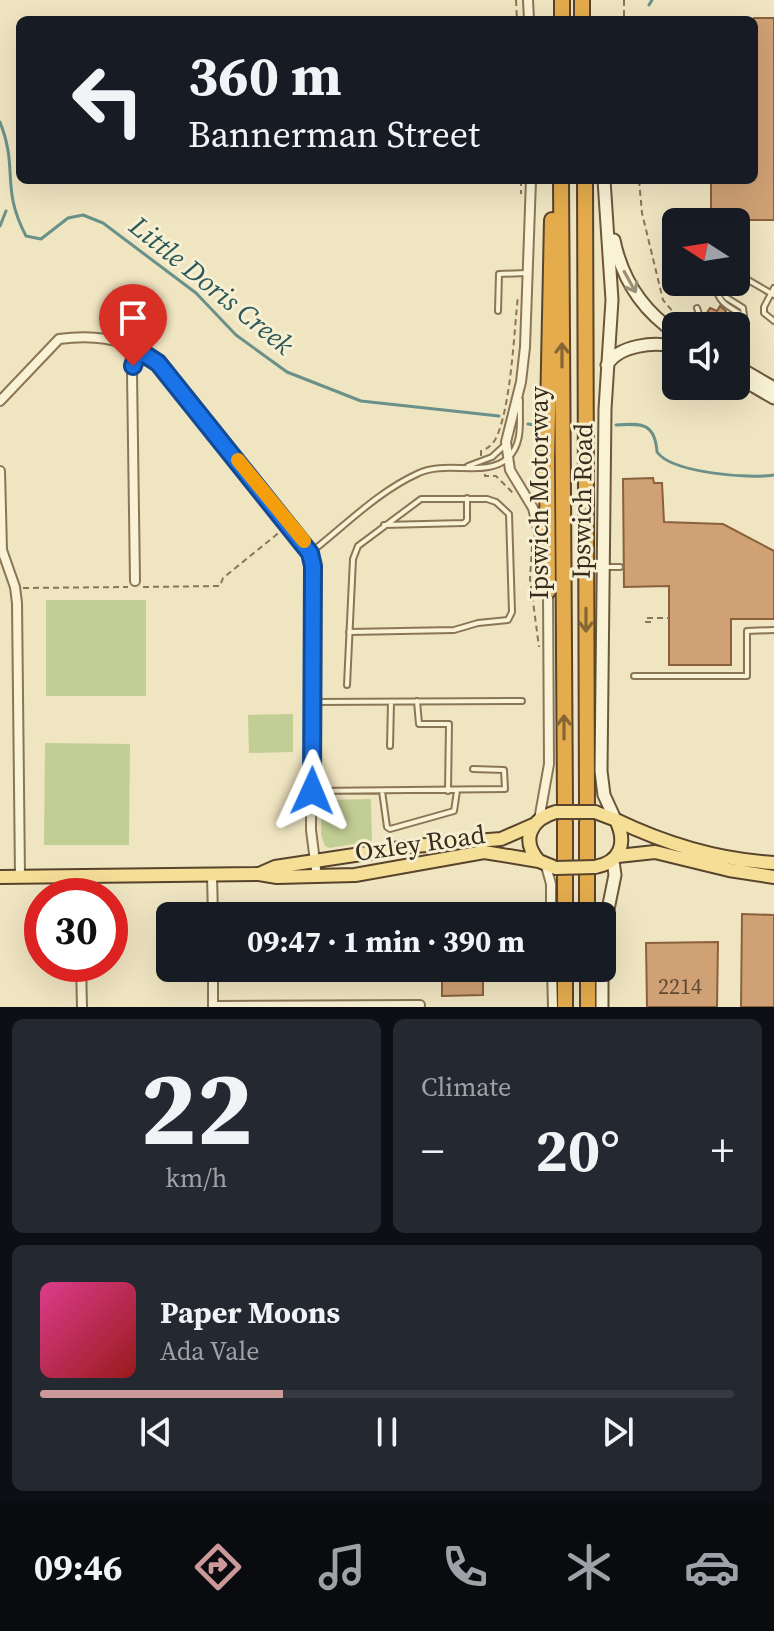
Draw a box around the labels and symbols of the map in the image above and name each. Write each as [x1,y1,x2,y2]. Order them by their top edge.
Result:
water label: Little Doris Creek [121,206,303,364]
north arrow [662,208,750,296]
one-way arrow [623,270,638,294]
pin [99,284,167,366]
one-way arrow [554,342,570,369]
street label: Ipswich Motorway [521,385,557,600]
street label: Ipswich Road [563,422,601,579]
one-way arrow [578,606,594,633]
one-way arrow [556,714,572,741]
position arrow [270,749,354,833]
street label: Oxley Road [353,816,488,870]
speed limit sign: 30 [24,878,128,982]
house number: 2214 [658,971,702,1001]

